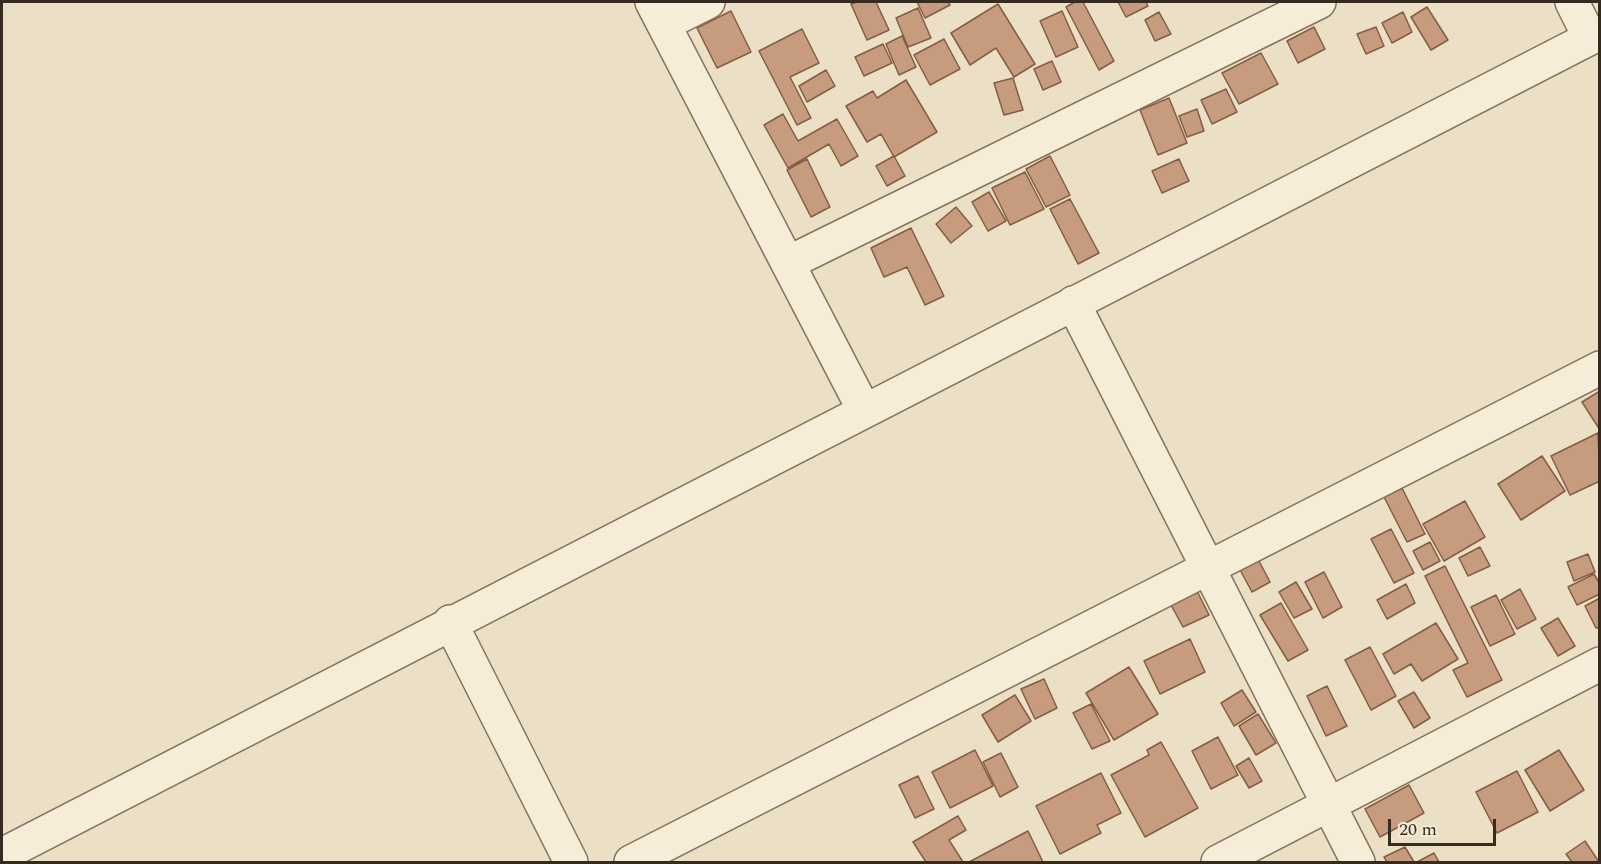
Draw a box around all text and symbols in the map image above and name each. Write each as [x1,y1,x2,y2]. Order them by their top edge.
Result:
scale bar [1391,807,1499,845]
text: 20 m [1399,816,1437,843]

